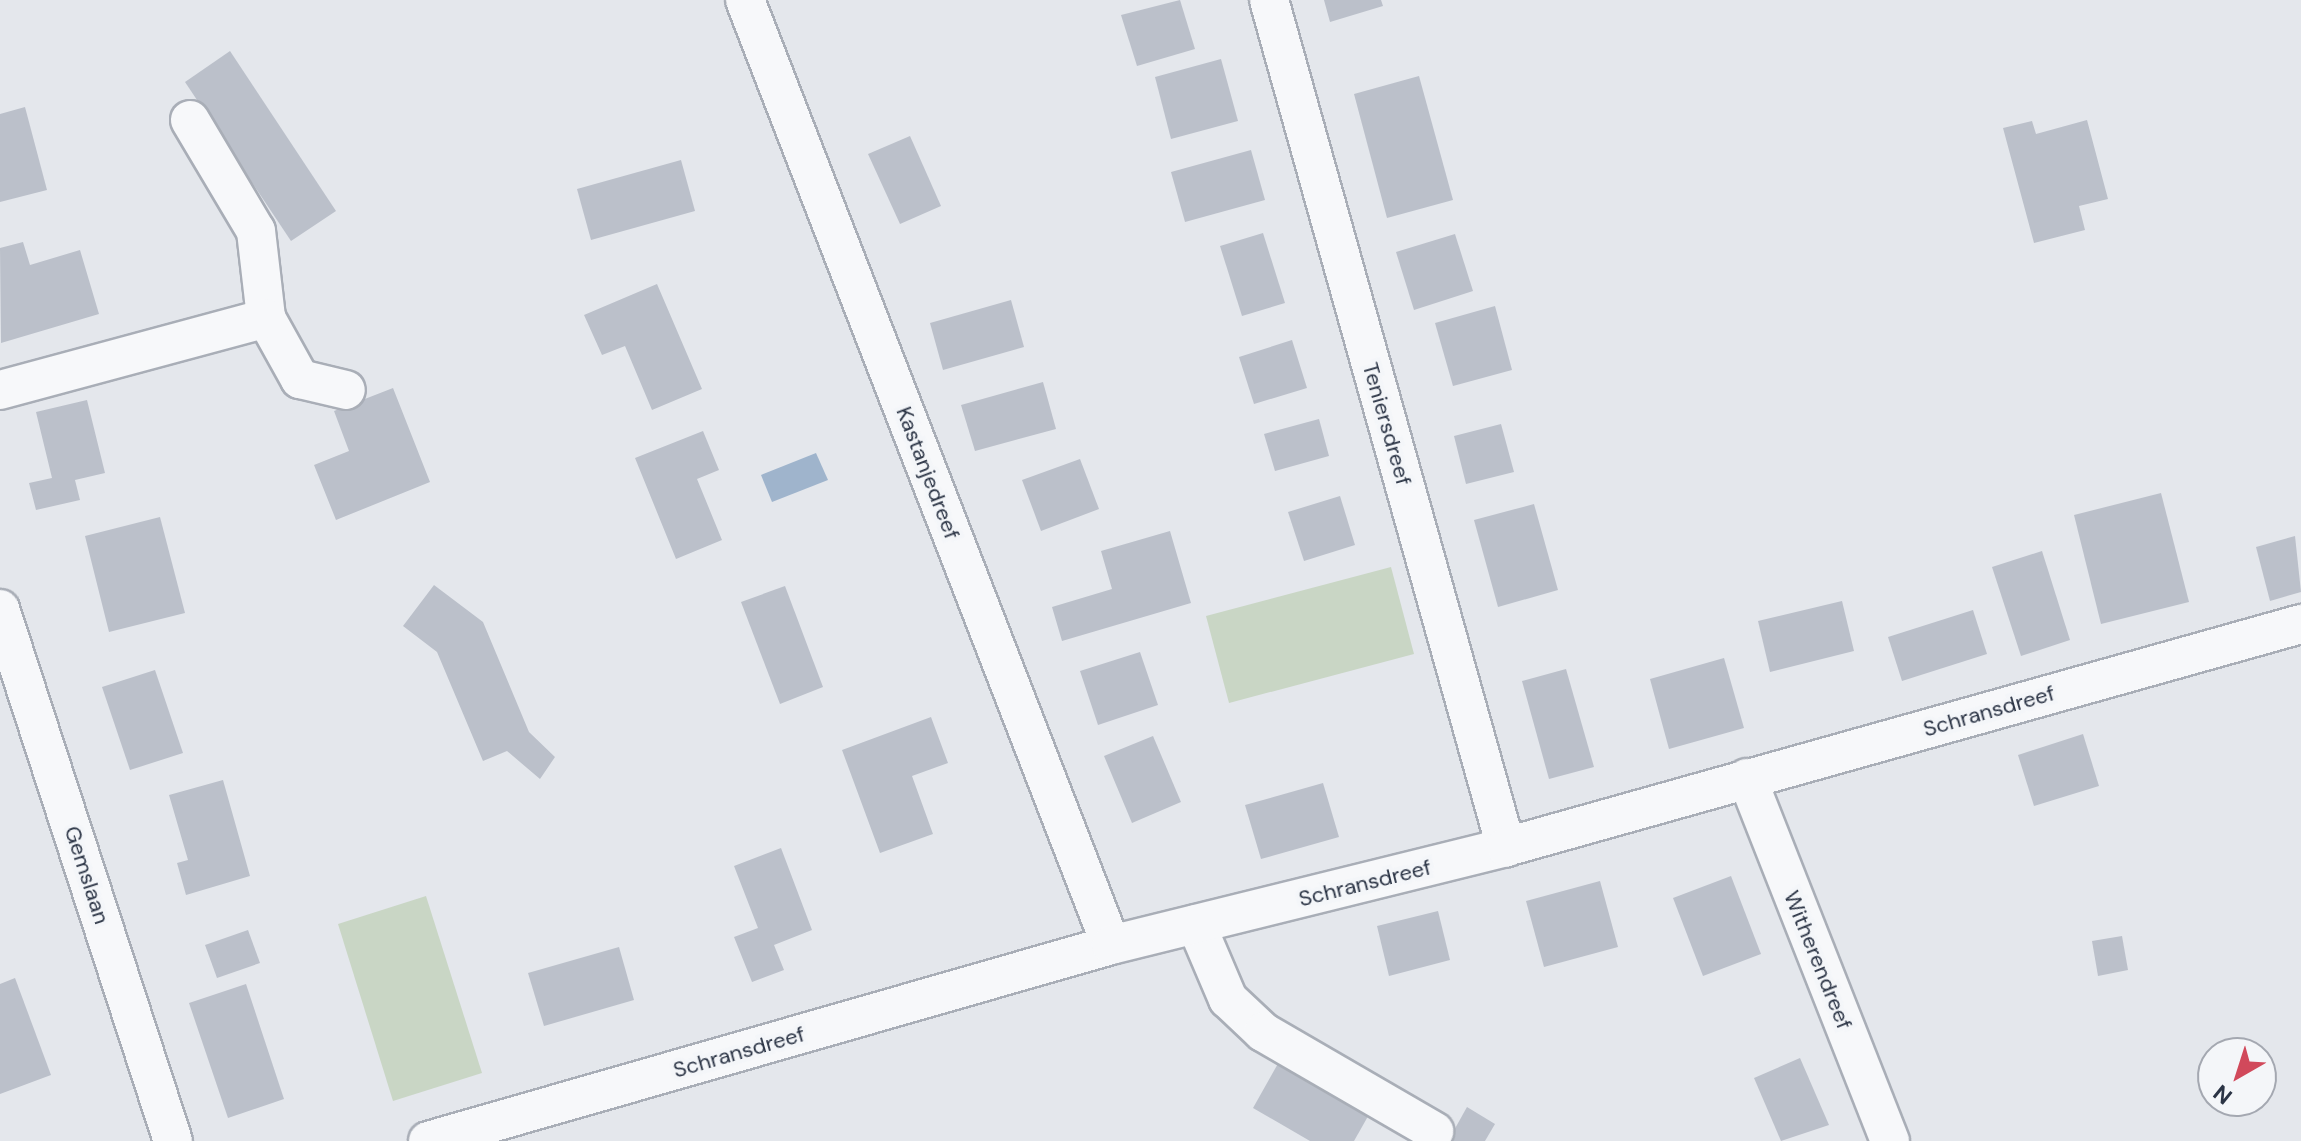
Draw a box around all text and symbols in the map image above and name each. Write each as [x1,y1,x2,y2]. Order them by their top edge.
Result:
street label: Teniersdreef [1357,360,1417,488]
street label: Kastanjedreef [891,403,965,543]
street label: Schransdreef [1920,680,2058,742]
street label: Gemslaan [59,823,115,927]
street label: Schransdreef [1296,854,1434,912]
street label: Witherendreef [1778,887,1858,1033]
street label: Schransdreef [670,1021,808,1083]
north arrow [2197,1037,2277,1117]
text: N [2207,1078,2238,1111]

